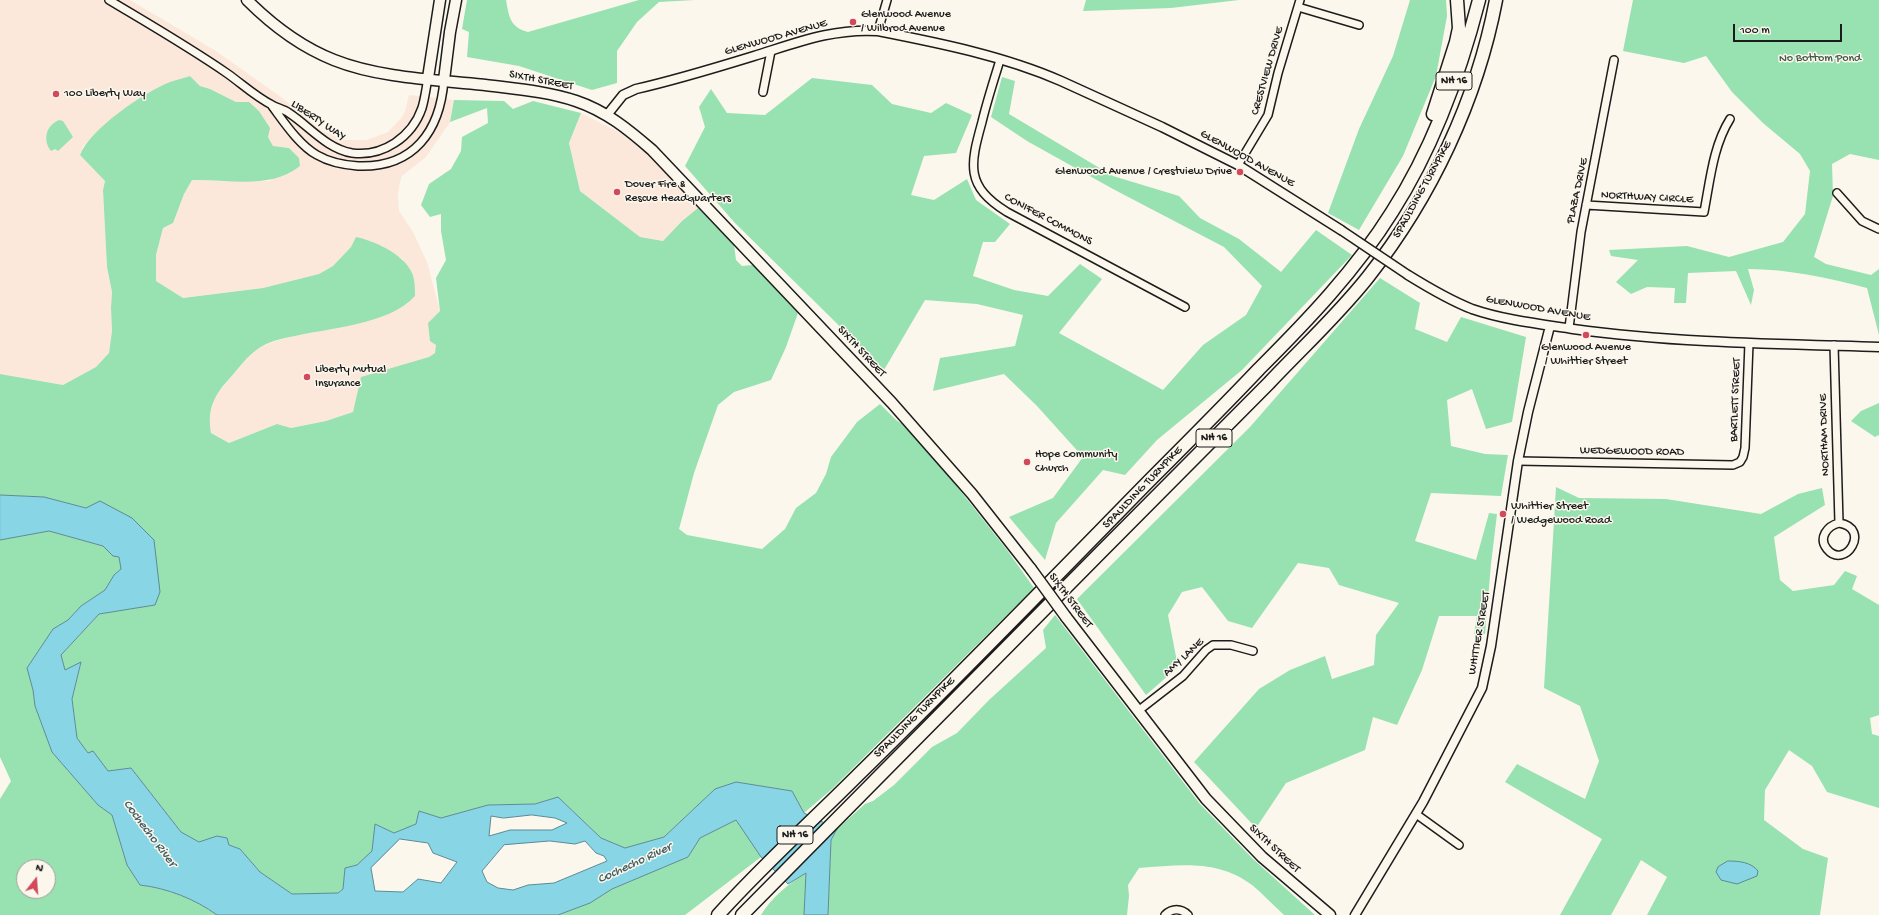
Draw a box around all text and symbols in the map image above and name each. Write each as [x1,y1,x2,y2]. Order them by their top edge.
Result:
place label: Glenwood Avenue / Wilbrod Avenue [861,8,951,36]
street label: GLENWOOD AVENUE [723,16,829,60]
scale bar [1735,16,1844,42]
marker: Glenwood Avenue / Wilbrod Avenue [848,17,858,27]
text: 100 m [1740,24,1770,38]
street label: CRESTVIEW DRIVE [1248,25,1288,117]
park label: No Bottom Pond [1779,52,1861,66]
street label: SIXTH STREET [508,68,574,94]
road number: NH 16 [1436,72,1472,90]
place label: 100 Liberty Way [64,87,146,101]
marker: 100 Liberty Way [51,89,61,99]
street label: LIBERTY WAY [288,97,348,145]
street label: GLENWOOD AVENUE [1197,127,1297,191]
street label: SPAULDING TURNPIKE [1390,139,1456,241]
street label: PLAZA DRIVE [1564,157,1592,225]
place label: Glenwood Avenue / Crestview Drive [1055,165,1232,179]
marker: Glenwood Avenue / Crestview Drive [1235,167,1245,177]
place label: Dover Fire & Rescue Headquarters [625,178,731,206]
marker: Dover Fire & Rescue Headquarters [612,187,622,197]
street label: NORTHWAY CIRCLE [1600,188,1694,208]
street label: CONIFER COMMONS [1001,191,1095,249]
street label: GLENWOOD AVENUE [1485,293,1591,325]
street label: SIXTH STREET [834,323,888,381]
marker: Glenwood Avenue / Whittier Street [1581,330,1591,340]
place label: Glenwood Avenue / Whittier Street [1541,341,1631,369]
street label: BARTLETT STREET [1727,358,1745,442]
place label: Liberty Mutual Insurance [315,363,386,391]
marker: Liberty Mutual Insurance [302,372,312,382]
street label: NORTHAM DRIVE [1816,394,1834,476]
road number: NH 16 [1196,429,1232,447]
street label: SPAULDING TURNPIKE [1100,444,1186,532]
street label: WEDGEWOOD ROAD [1580,444,1684,460]
place label: Hope Community Church [1035,448,1118,476]
marker: Hope Community Church [1022,457,1032,467]
place label: Whittier Street / Wedgewood Road [1511,500,1611,528]
marker: Whittier Street / Wedgewood Road [1498,509,1508,519]
street label: SIXTH STREET [1045,571,1095,631]
street label: WHITTIER STREET [1466,590,1494,676]
street label: AMY LANE [1161,635,1207,681]
street label: SPAULDING TURNPIKE [871,674,959,762]
water label: Cochecho River [119,797,179,871]
street label: SIXTH STREET [1245,822,1303,876]
road number: NH 16 [777,826,813,844]
water label: Cochecho River [596,840,674,888]
north arrow [16,859,56,899]
text: N [34,862,44,875]

